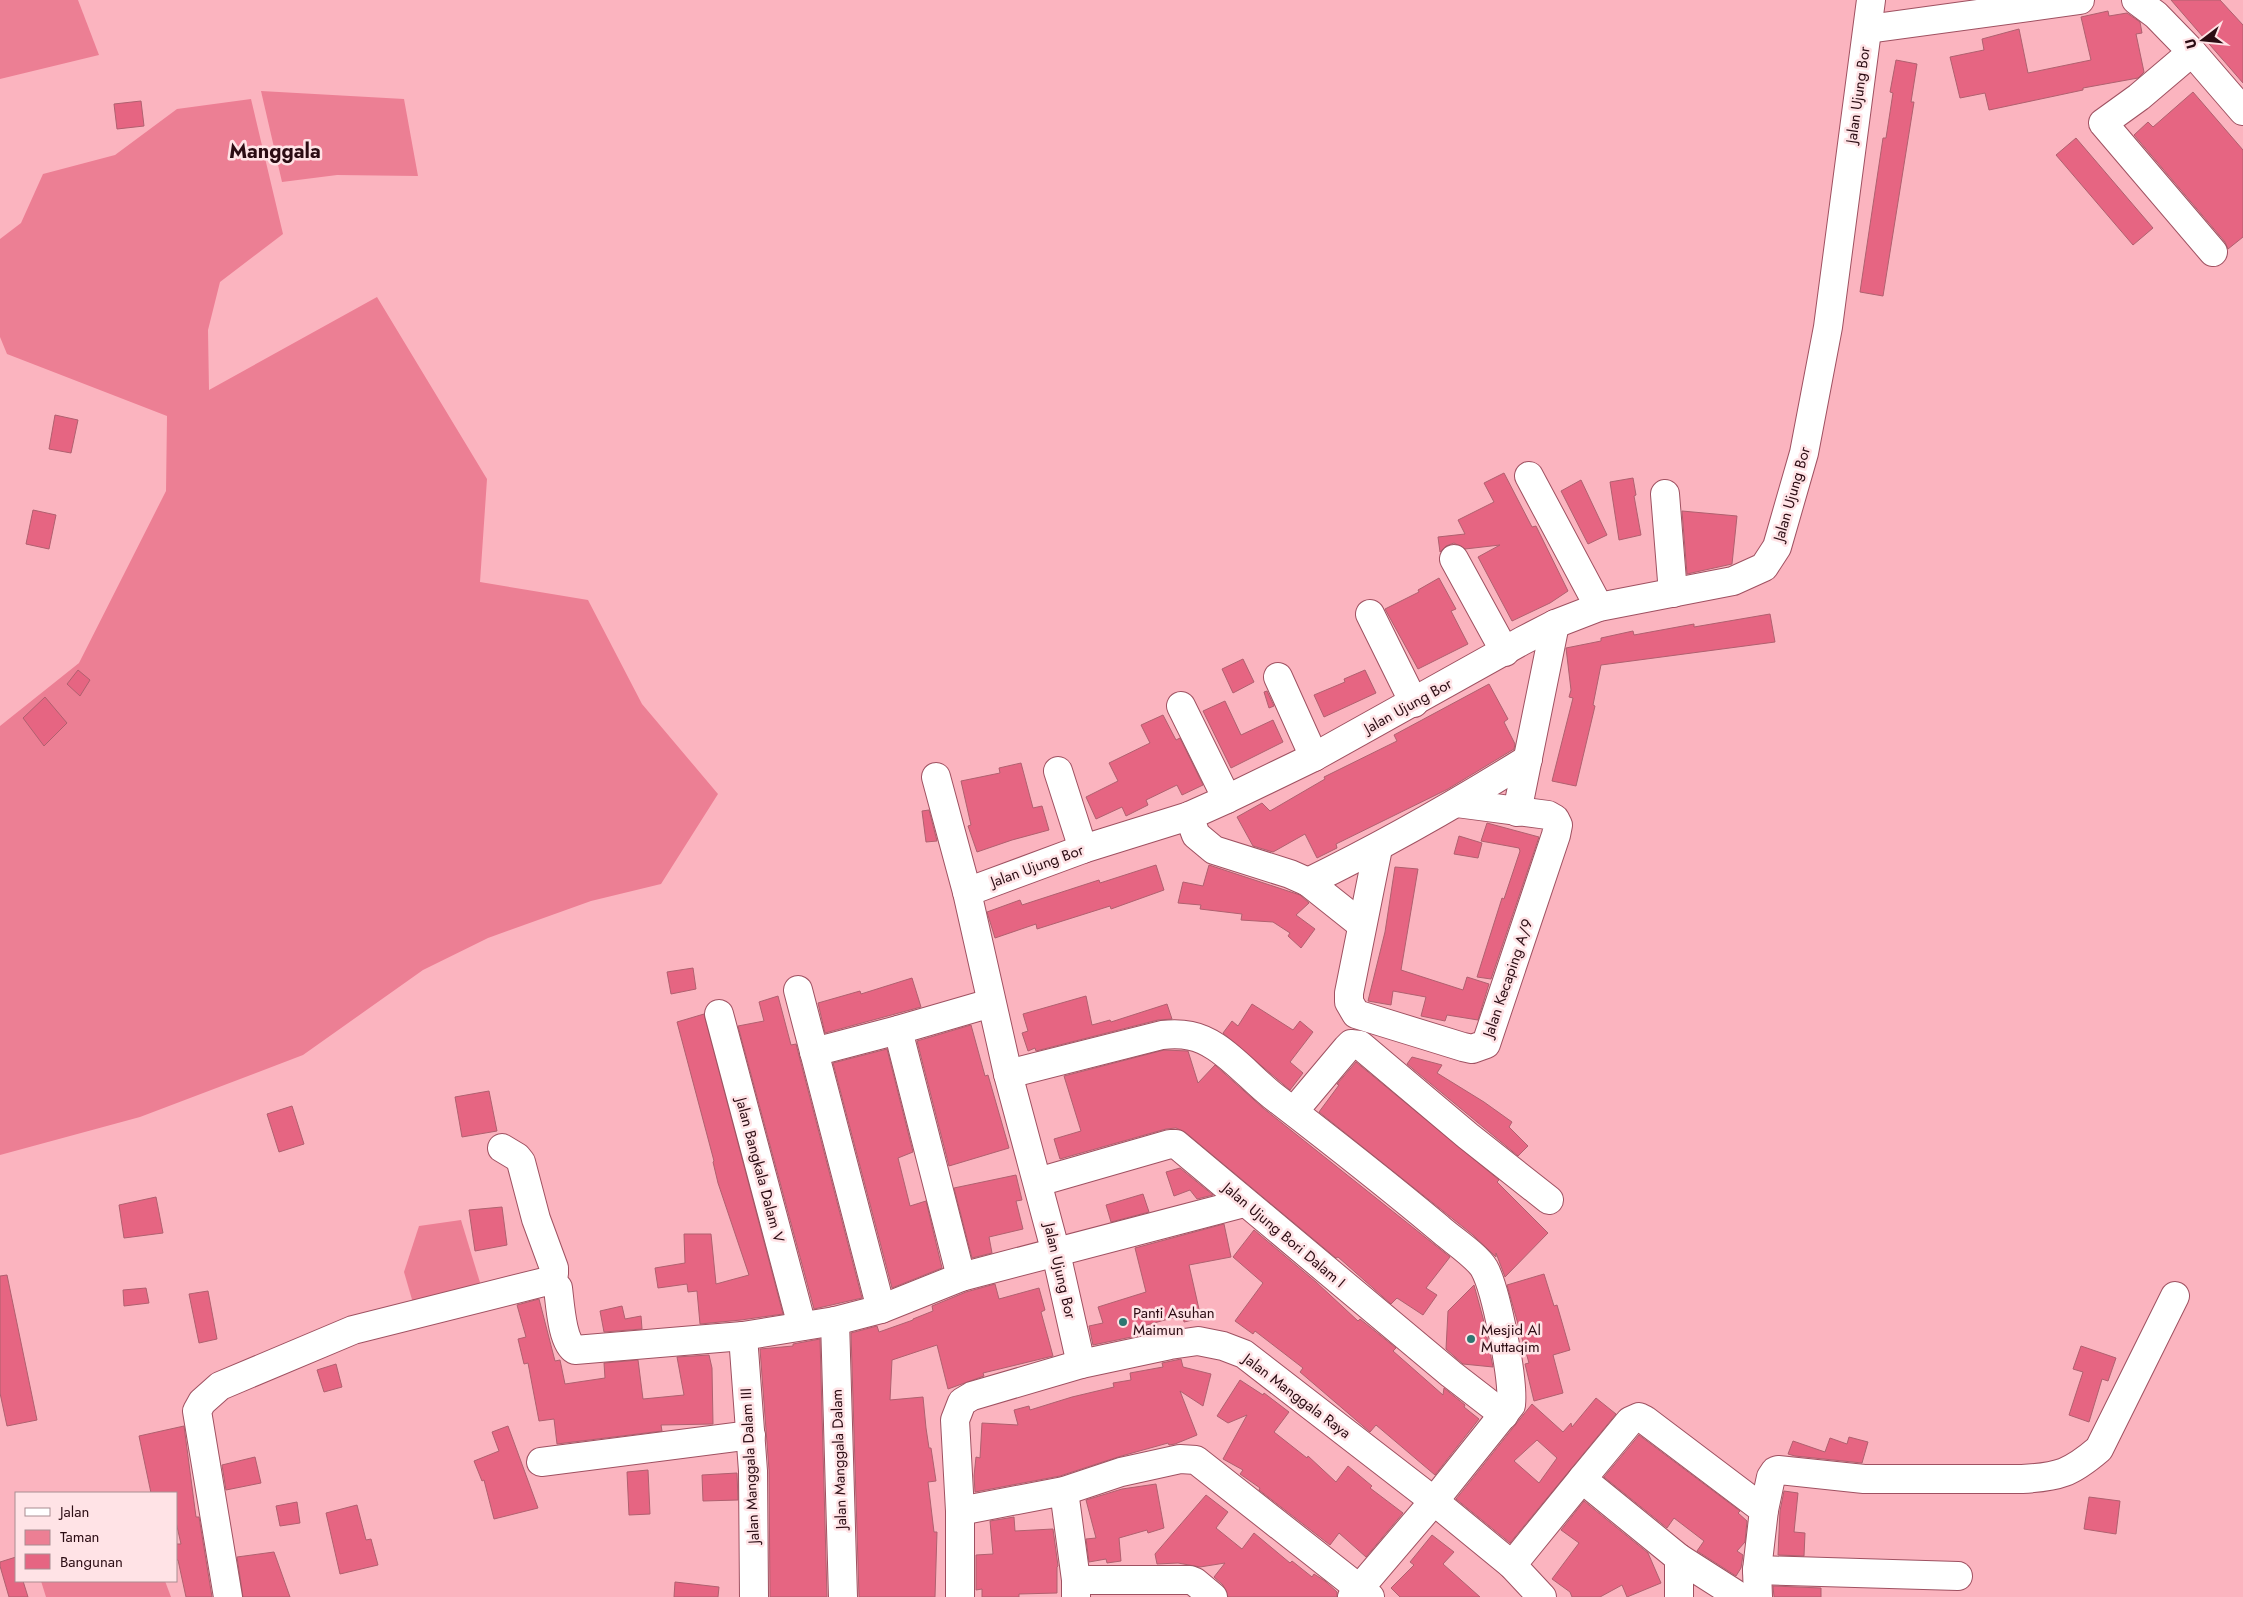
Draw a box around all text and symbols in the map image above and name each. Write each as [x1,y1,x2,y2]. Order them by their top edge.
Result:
north arrow [2178,15,2228,65]
text: U [2180,36,2201,51]
street label: Jalan Ujung Bor [1840,44,1876,147]
district label: Manggala [229,137,321,166]
street label: Jalan Ujung Bor [1767,443,1816,546]
street label: Jalan Ujung Bor [1358,672,1457,740]
street label: Jalan Ujung Bor [986,839,1087,894]
street label: Jalan Kecaping A/9 [1477,916,1539,1042]
street label: Jalan Bangkala Dalam V [730,1093,790,1245]
street label: Jalan Ujung Bori Dalam I [1216,1176,1350,1293]
street label: Jalan Ujung Bor [1038,1219,1082,1322]
place label: Panti Asuhan Maimun [1133,1302,1215,1341]
marker: Panti Asuhan Maimun [1117,1316,1129,1328]
place label: Mesjid Al Muttaqim [1481,1319,1541,1358]
marker: Mesjid Al Muttaqim [1465,1333,1477,1345]
street label: Jalan Manggala Raya [1237,1347,1356,1444]
street label: Jalan Manggala Dalam III [735,1388,765,1546]
street label: Jalan Manggala Dalam [826,1388,853,1532]
legend [15,1492,178,1582]
text: Jalan [58,1501,89,1523]
text: Taman [60,1526,99,1548]
text: Bangunan [60,1551,123,1573]

